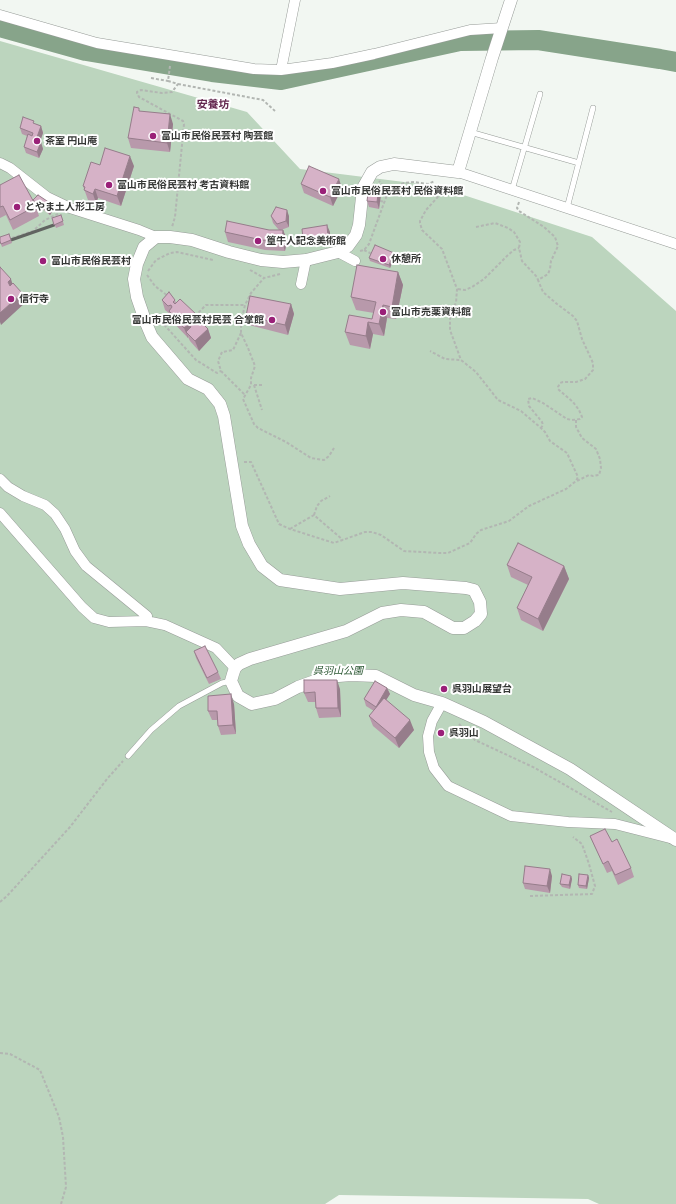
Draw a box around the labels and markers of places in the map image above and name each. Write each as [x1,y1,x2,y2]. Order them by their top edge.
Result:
place label: 富山市民俗民芸村 陶芸館 [161,130,273,142]
marker: 富山市民俗民芸村 陶芸館 [148,131,158,141]
place label: 茶室 円山庵 [45,135,97,147]
marker: 茶室 円山庵 [32,136,42,146]
place label: 富山市民俗民芸村 考古資料館 [117,179,249,191]
marker: 富山市民俗民芸村 考古資料館 [104,180,114,190]
place label: 富山市民俗民芸村 民俗資料館 [331,185,463,197]
marker: 富山市民俗民芸村 民俗資料館 [318,186,328,196]
place label: とやま土人形工房 [25,201,105,213]
marker: とやま土人形工房 [12,202,22,212]
place label: 篁牛人記念美術館 [266,235,346,247]
marker: 篁牛人記念美術館 [253,236,263,246]
place label: 休憩所 [391,253,421,265]
marker: 休憩所 [378,254,388,264]
place label: 富山市民俗民芸村 [51,255,131,267]
marker: 富山市民俗民芸村 [38,256,48,266]
place label: 信行寺 [19,293,49,305]
marker: 信行寺 [6,294,16,304]
place label: 富山市売薬資料館 [391,306,471,318]
marker: 富山市売薬資料館 [378,307,388,317]
place label: 富山市民俗民芸村民芸 合掌館 [132,314,264,326]
marker: 富山市民俗民芸村民芸 合掌館 [267,315,277,325]
place label: 呉羽山展望台 [452,683,512,695]
marker: 呉羽山展望台 [439,684,449,694]
place label: 呉羽山 [449,727,479,739]
marker: 呉羽山 [436,728,446,738]

